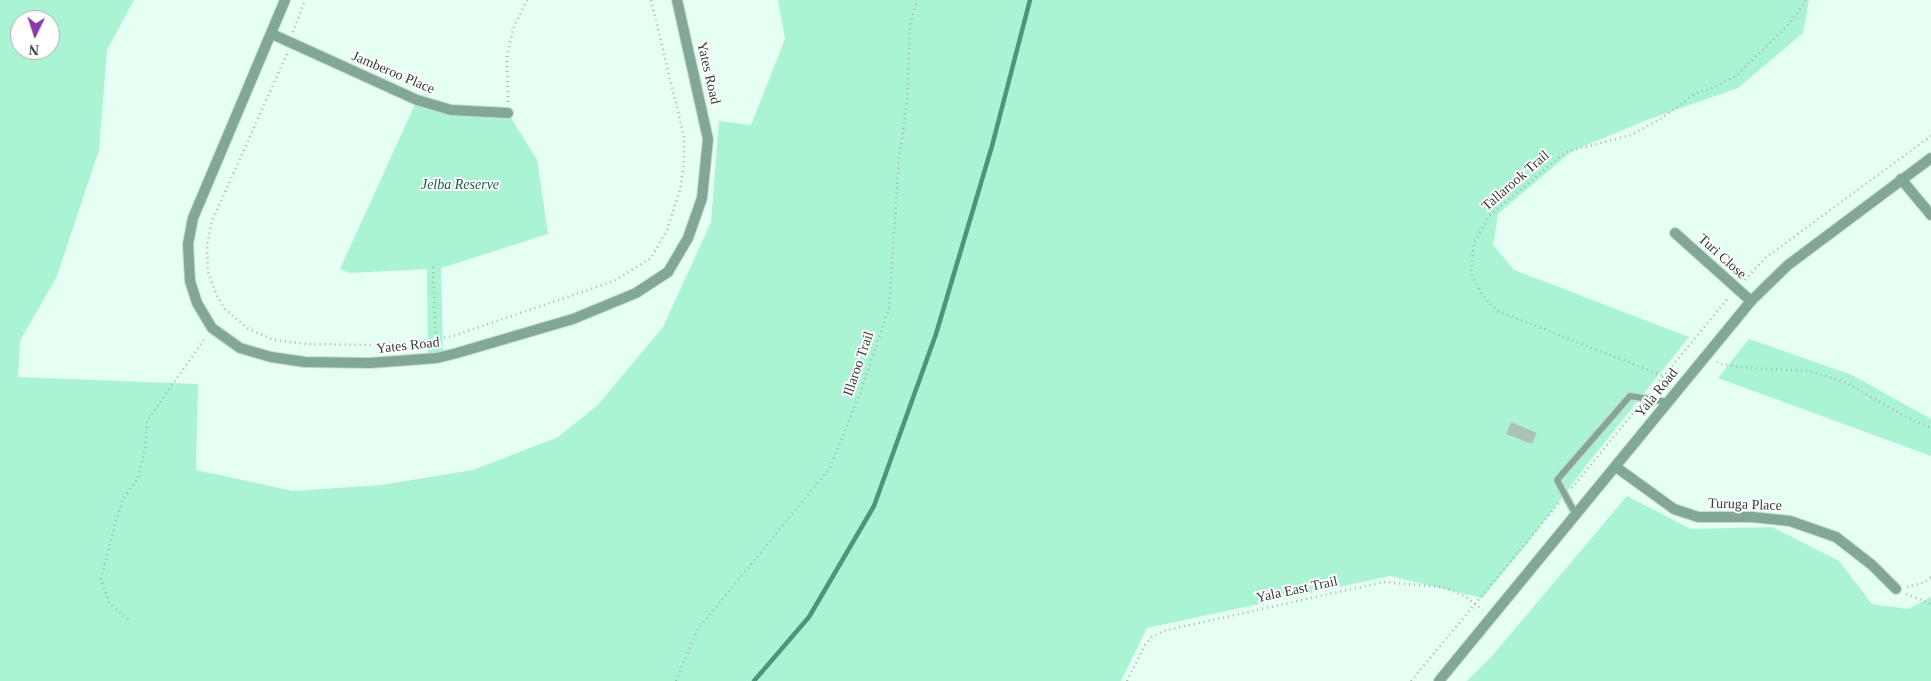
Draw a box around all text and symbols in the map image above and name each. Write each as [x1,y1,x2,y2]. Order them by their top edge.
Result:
north arrow [10,10,60,60]
street label: Yates Road [693,40,723,106]
text: N [28,42,40,57]
street label: Jamberoo Place [349,48,437,98]
street label: Tallarook Trail [1479,147,1553,215]
park label: Jelba Reserve [421,177,499,193]
street label: Turi Close [1694,231,1750,283]
street label: Illaroo Trail [840,329,878,399]
street label: Yates Road [376,334,440,358]
street label: Yala Road [1632,365,1682,421]
street label: Turuga Place [1708,495,1782,515]
street label: Yala East Trail [1255,573,1339,607]

